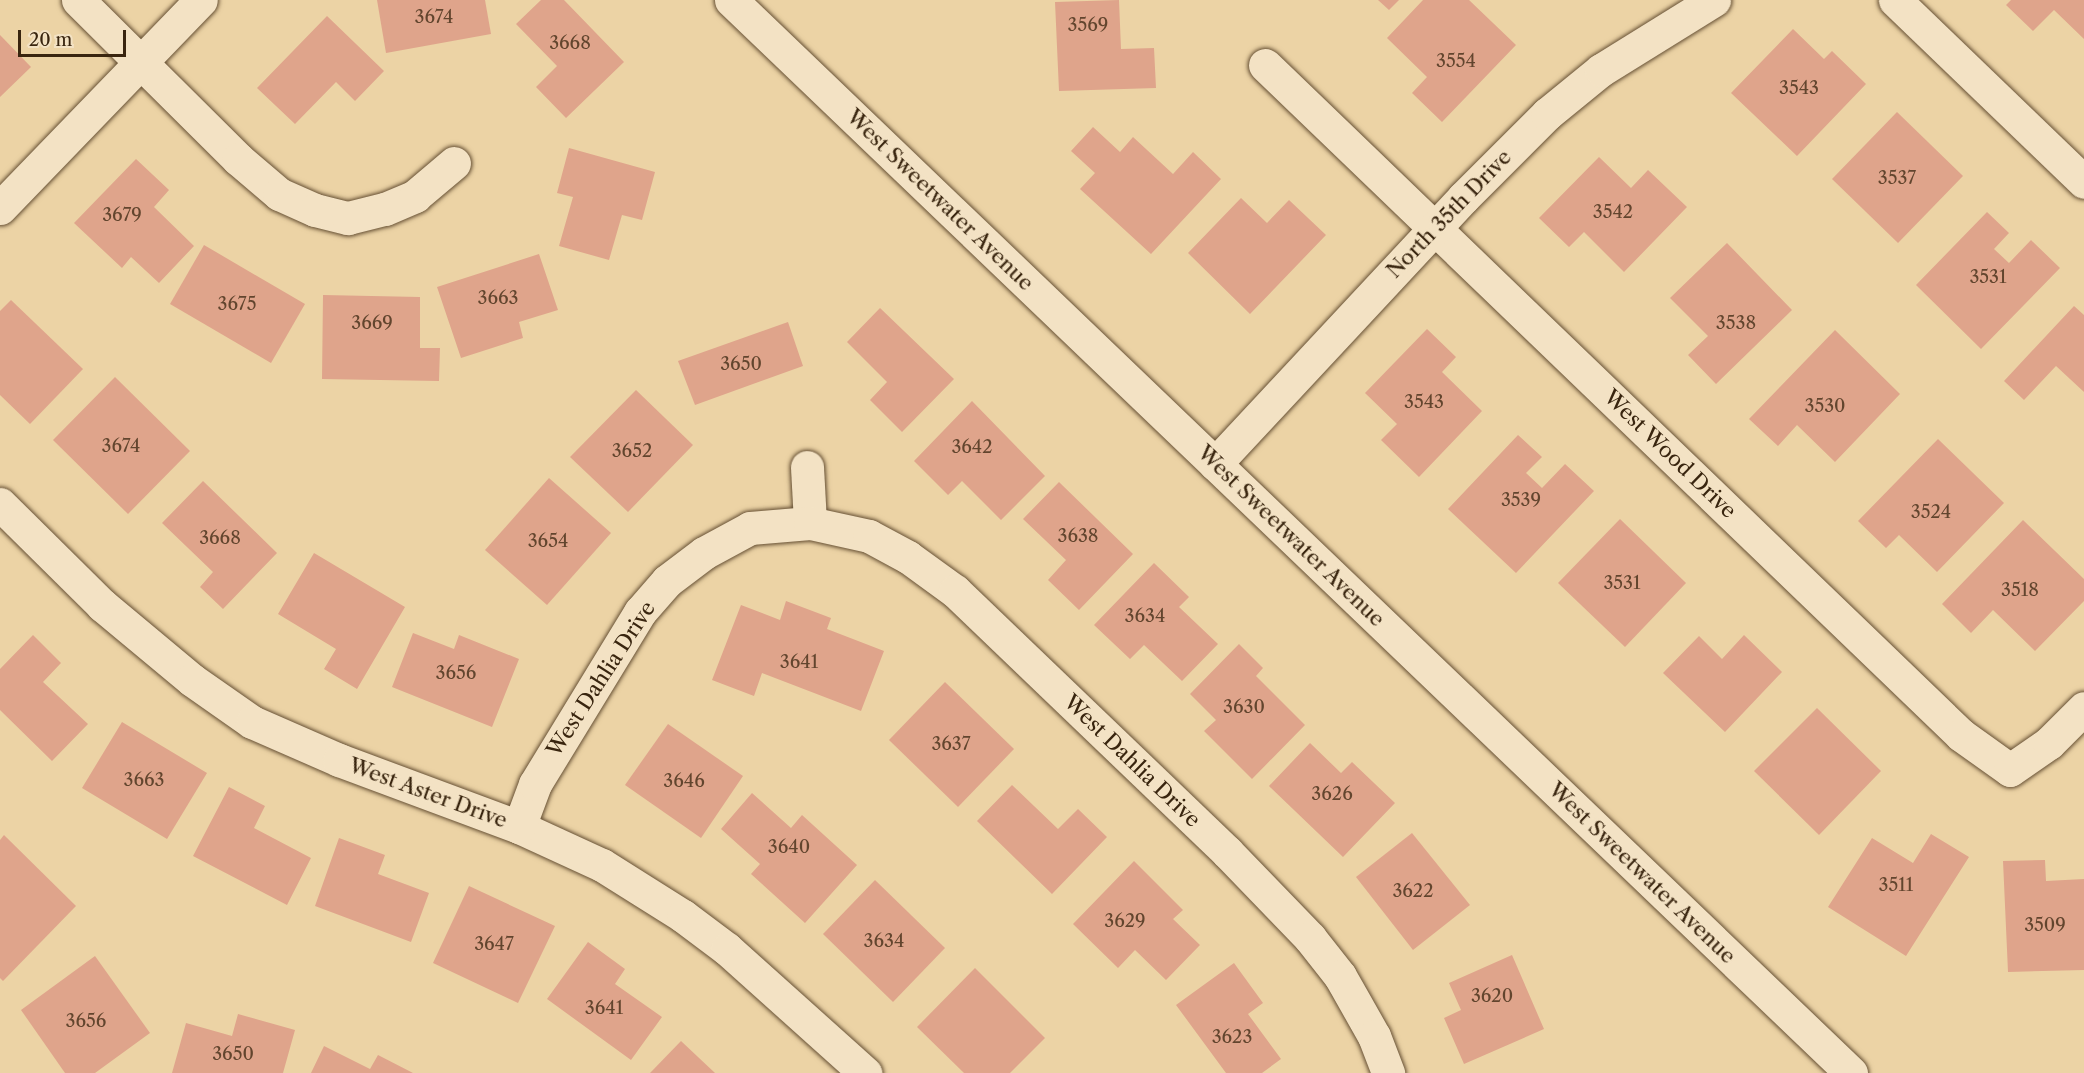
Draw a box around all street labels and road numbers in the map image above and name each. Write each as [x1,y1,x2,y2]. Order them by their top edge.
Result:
street label: West Sweetwater Avenue [841,104,1039,296]
street label: North 35th Drive [1381,145,1517,283]
street label: West Wood Drive [1598,384,1742,524]
street label: West Sweetwater Avenue [1192,440,1390,632]
street label: West Dahlia Drive [541,597,661,761]
street label: West Dahlia Drive [1058,689,1206,833]
street label: West Aster Drive [345,752,511,834]
street label: West Sweetwater Avenue [1543,777,1741,969]

